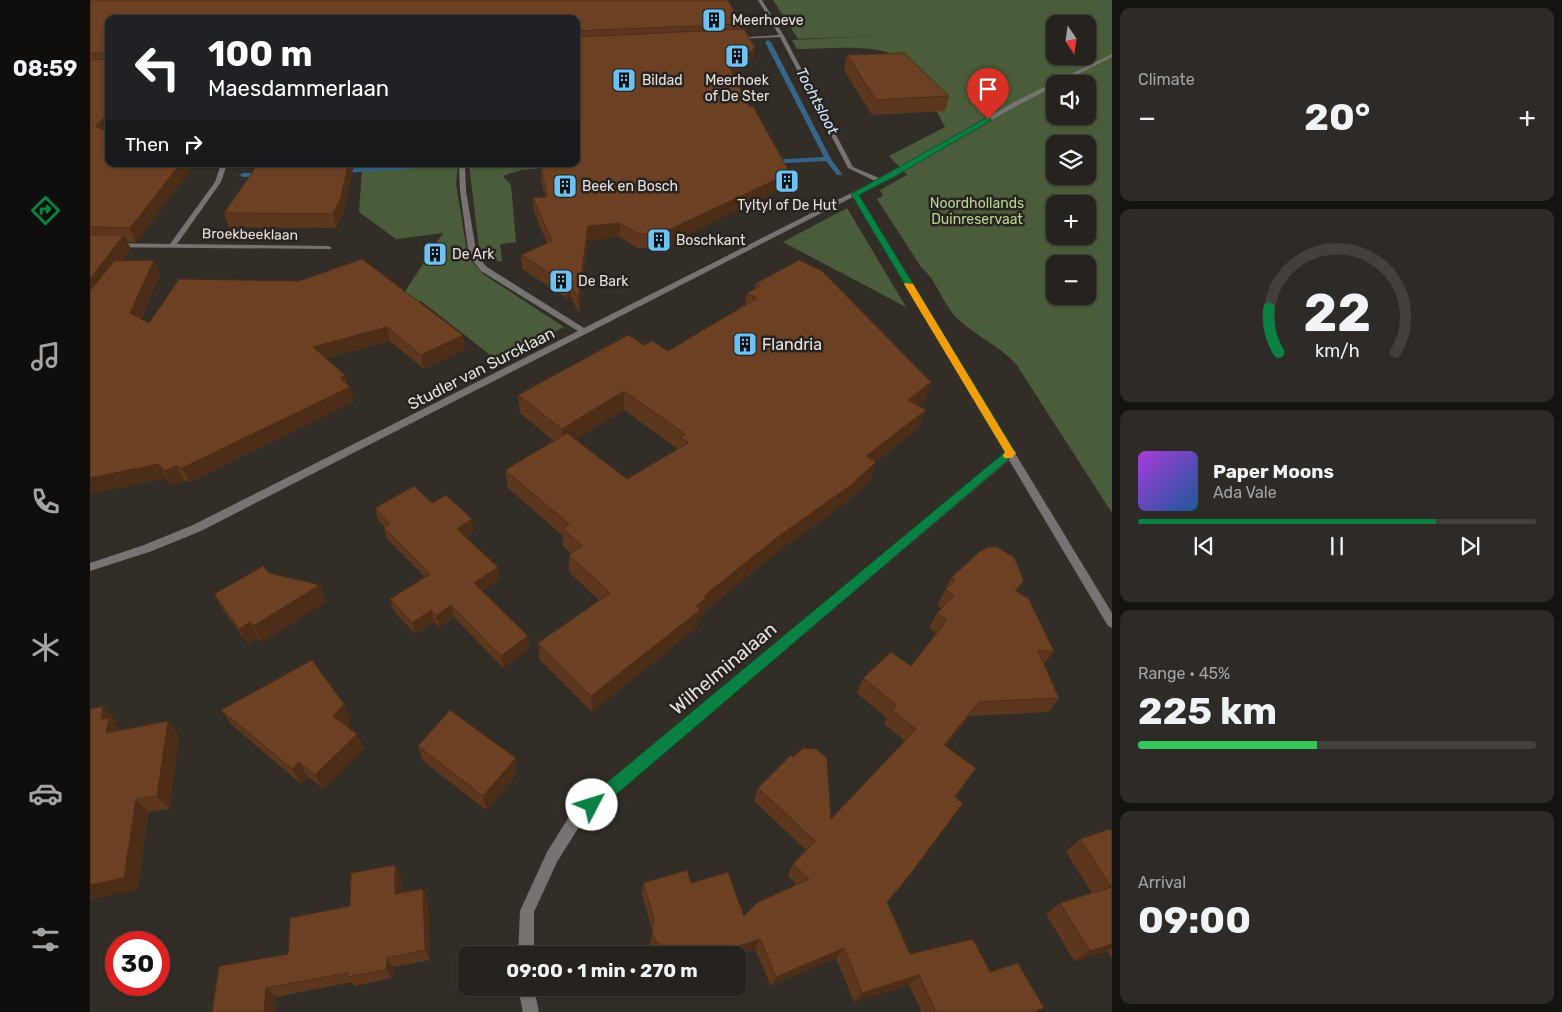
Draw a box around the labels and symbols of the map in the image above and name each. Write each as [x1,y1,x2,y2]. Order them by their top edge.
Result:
building icon: Meerhoeve [701,7,727,33]
place label: Meerhoeve [732,12,804,29]
north arrow [1046,15,1096,65]
building icon: Meerhoek of De Ster [724,43,750,69]
water label: Tochtsloot [792,65,842,138]
building icon: Bildad [611,67,637,93]
pin [967,68,1009,119]
place label: Bildad [642,72,683,89]
place label: Meerhoek of De Ster [705,72,770,105]
building icon: Tyltyl of De Hut [774,168,800,194]
building icon: Beek en Bosch [552,173,578,199]
place label: Beek en Bosch [582,178,678,195]
park label: Noordhollands Duinreservaat [930,195,1024,228]
place label: Tyltyl of De Hut [737,197,837,214]
street label: Broekbeeklaan [202,225,298,244]
building icon: Boschkant [646,227,672,253]
place label: Boschkant [676,232,746,249]
building icon: De Ark [422,241,448,267]
place label: De Ark [452,246,495,263]
building icon: De Bark [548,268,574,294]
place label: De Bark [578,273,629,290]
street label: Studler van Surcklaan [405,323,558,414]
building icon: Flandria [732,331,758,357]
place label: Flandria [762,335,822,354]
street label: Wilhelminalaan [665,617,781,720]
position arrow [565,778,617,830]
speed limit sign: 30 [105,931,170,996]

